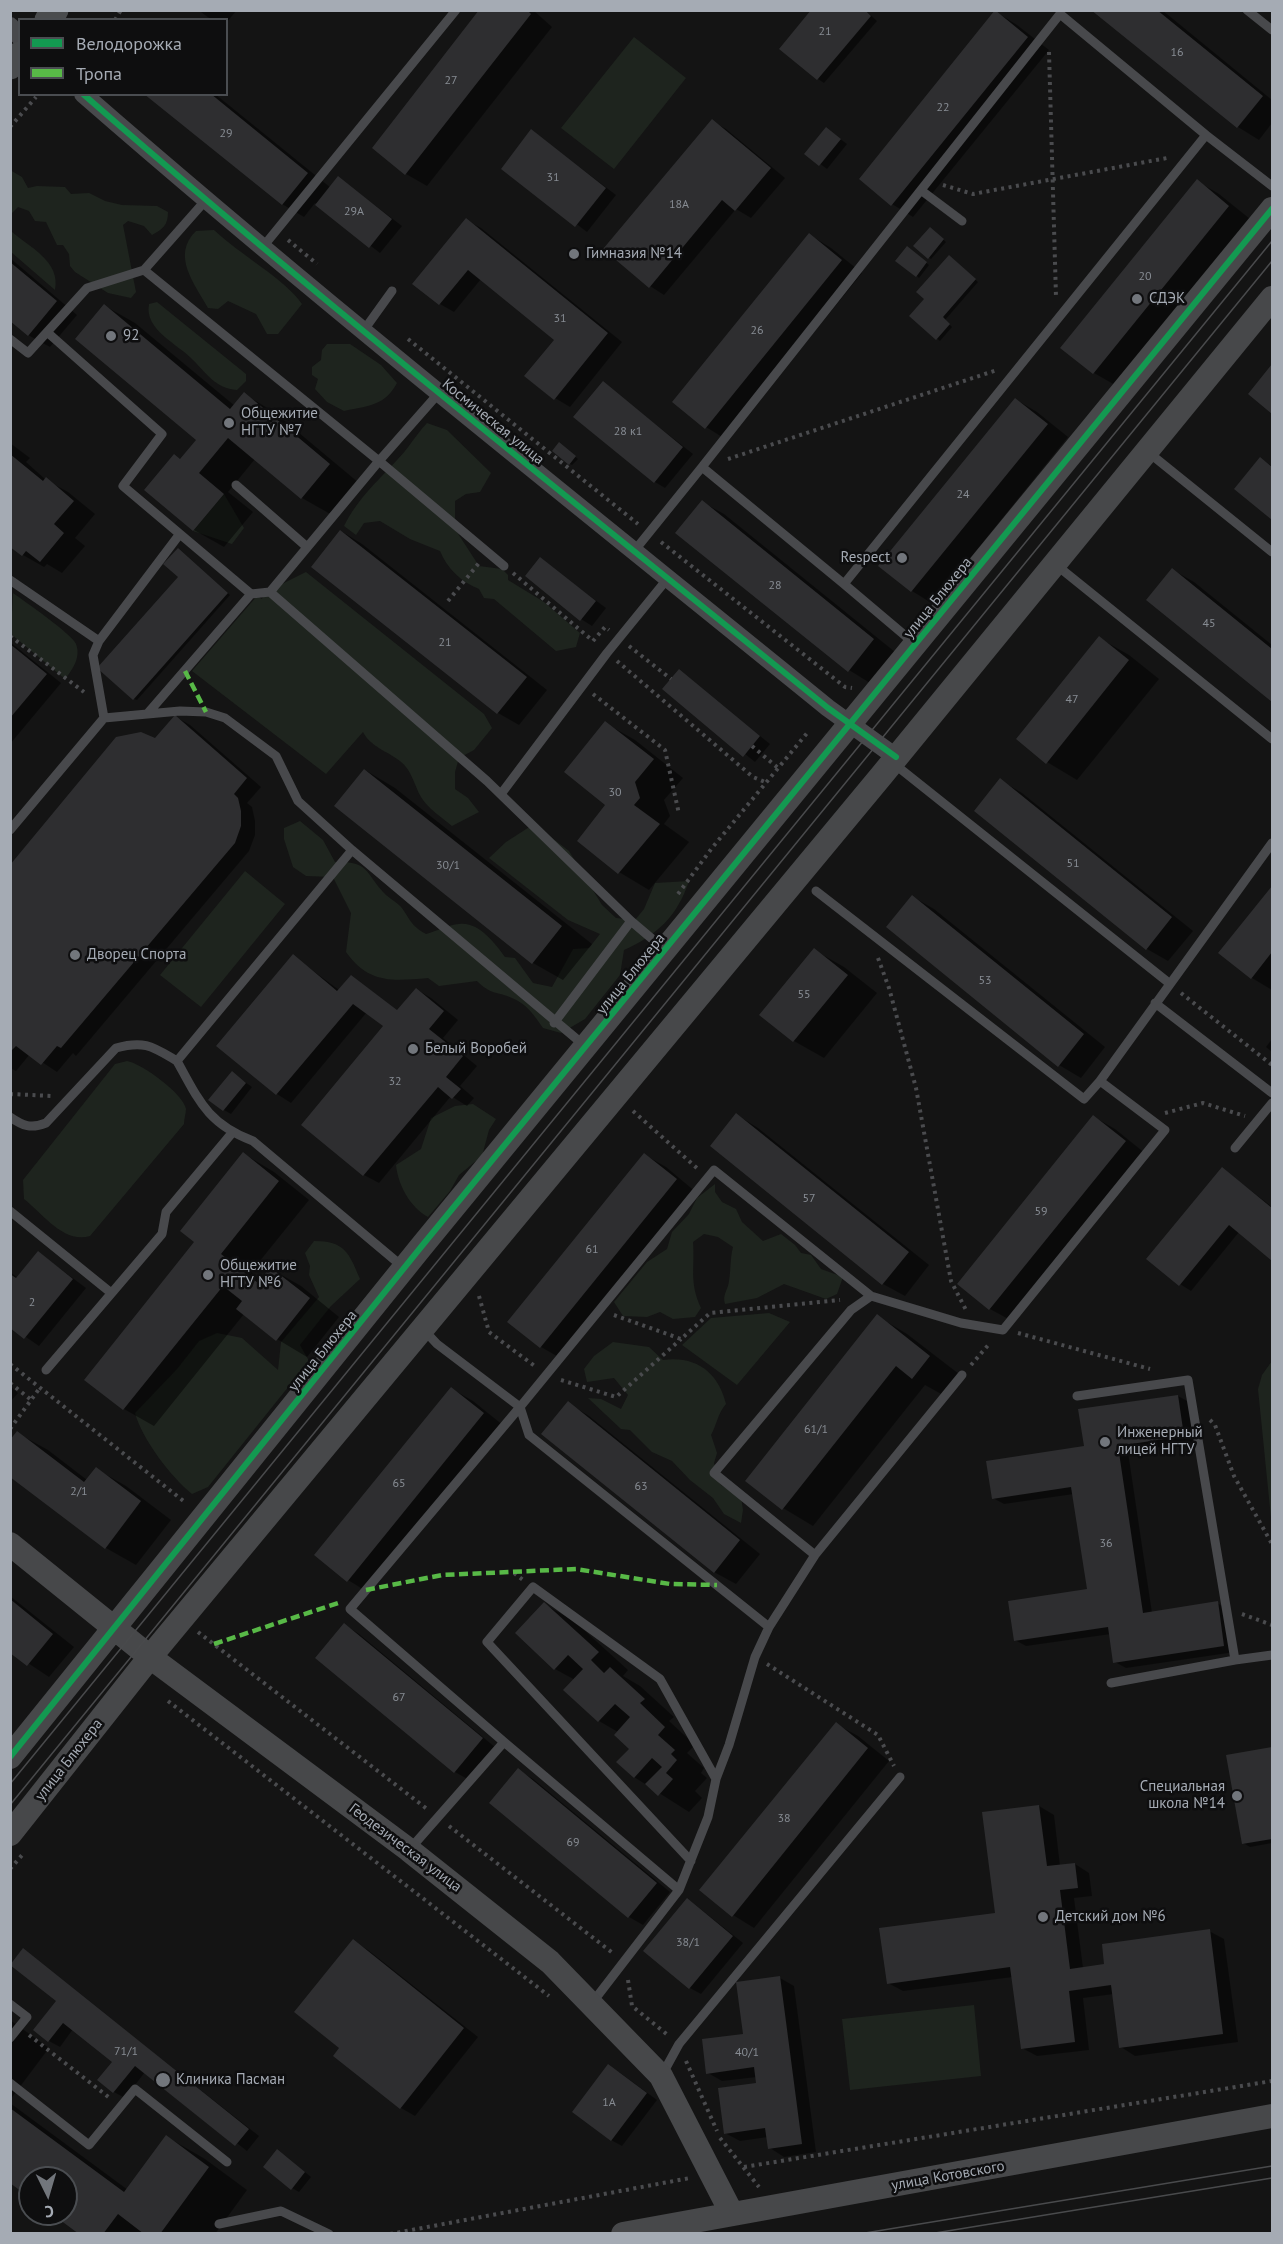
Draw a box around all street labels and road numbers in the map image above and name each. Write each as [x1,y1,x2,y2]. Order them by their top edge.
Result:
street label: Космическая улица [438,375,548,469]
street label: улица Блюхера [900,554,976,642]
street label: улица Блюхера [593,930,669,1018]
street label: улица Блюхера [285,1307,361,1395]
street label: улица Блюхера [31,1715,107,1805]
street label: Геодезическая улица [345,1800,465,1896]
street label: улица Котовского [890,2157,1006,2195]

